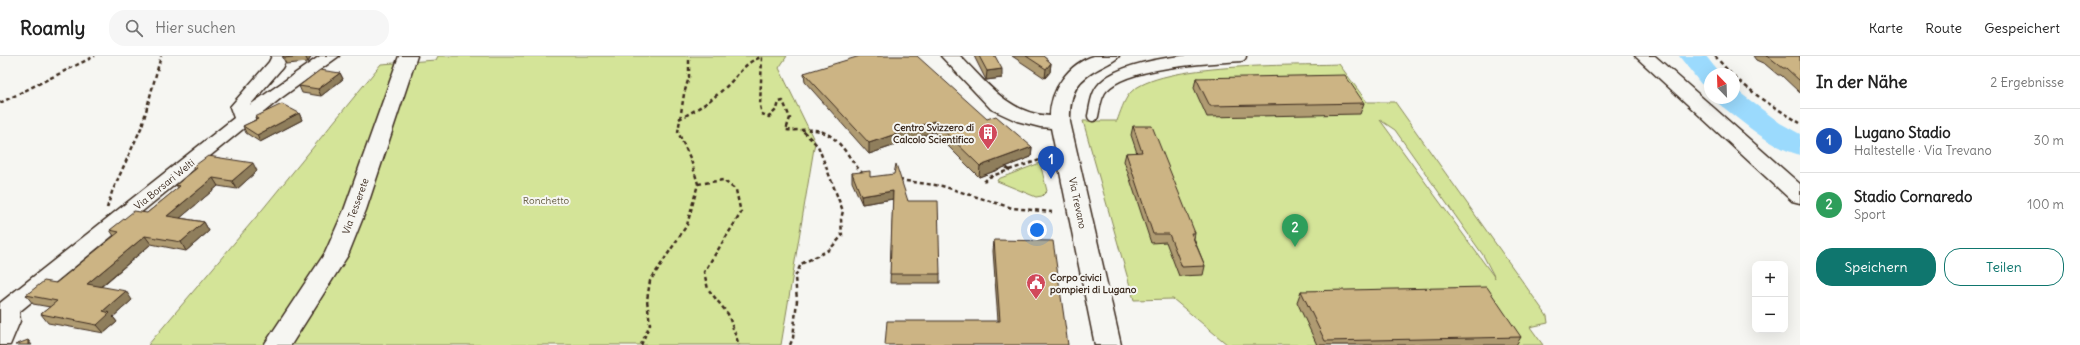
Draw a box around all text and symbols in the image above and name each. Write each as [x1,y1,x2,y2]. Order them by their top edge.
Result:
search box [109,10,389,46]
text: Roamly [20,16,85,40]
icon: search [123,17,145,39]
text: Hier suchen [155,18,236,37]
text: Karte [1869,19,1903,37]
text: Route [1925,19,1962,37]
text: Gespeichert [1984,19,2060,37]
north arrow [1704,68,1740,104]
text: In der Nähe [1816,71,1908,93]
text: 2 Ergebnisse [1990,74,2064,91]
place label: Centro Svizzero di Calcolo Scientifico [893,121,974,146]
building icon: Centro Svizzero di Calcolo Scientifico [977,122,999,150]
text: Lugano Stadio [1854,123,1951,142]
text: 1 [1826,132,1832,149]
text: 30 m [2034,132,2064,149]
text: Haltestelle · Via Trevano [1854,142,1992,159]
pin: 1 [1038,146,1064,179]
street label: Via Borsari Welti [132,156,197,213]
street label: Via Tesserete [339,176,372,236]
street label: Via Trevano [1066,176,1089,230]
text: Stadio Cornaredo [1854,187,1972,206]
park label: Ronchetto [523,194,570,207]
text: 2 [1825,196,1833,213]
text: 100 m [2027,196,2064,213]
text: Sport [1854,206,1886,223]
pin: 2 [1282,214,1308,247]
your location [1027,220,1047,240]
button: Speichern [1816,248,1936,286]
button: Teilen [1944,248,2064,286]
map controls [1752,261,1788,333]
button: + [1752,261,1788,297]
place label: Corpo civici pompieri di Lugano [1050,271,1137,296]
public building icon: Corpo civici pompieri di Lugano [1025,272,1047,300]
button: − [1752,297,1788,333]

